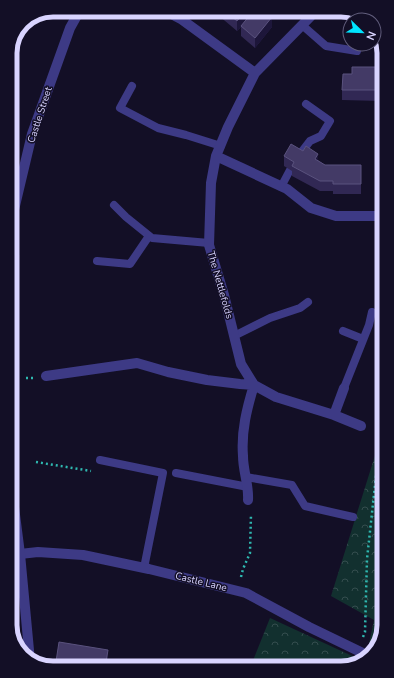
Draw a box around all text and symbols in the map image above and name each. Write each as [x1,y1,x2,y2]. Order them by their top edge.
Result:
north arrow [342,12,382,52]
text: N [362,29,379,42]
street label: Castle Street [24,85,56,145]
street label: The Nettlefolds [204,250,236,321]
street label: Castle Lane [174,569,228,595]

